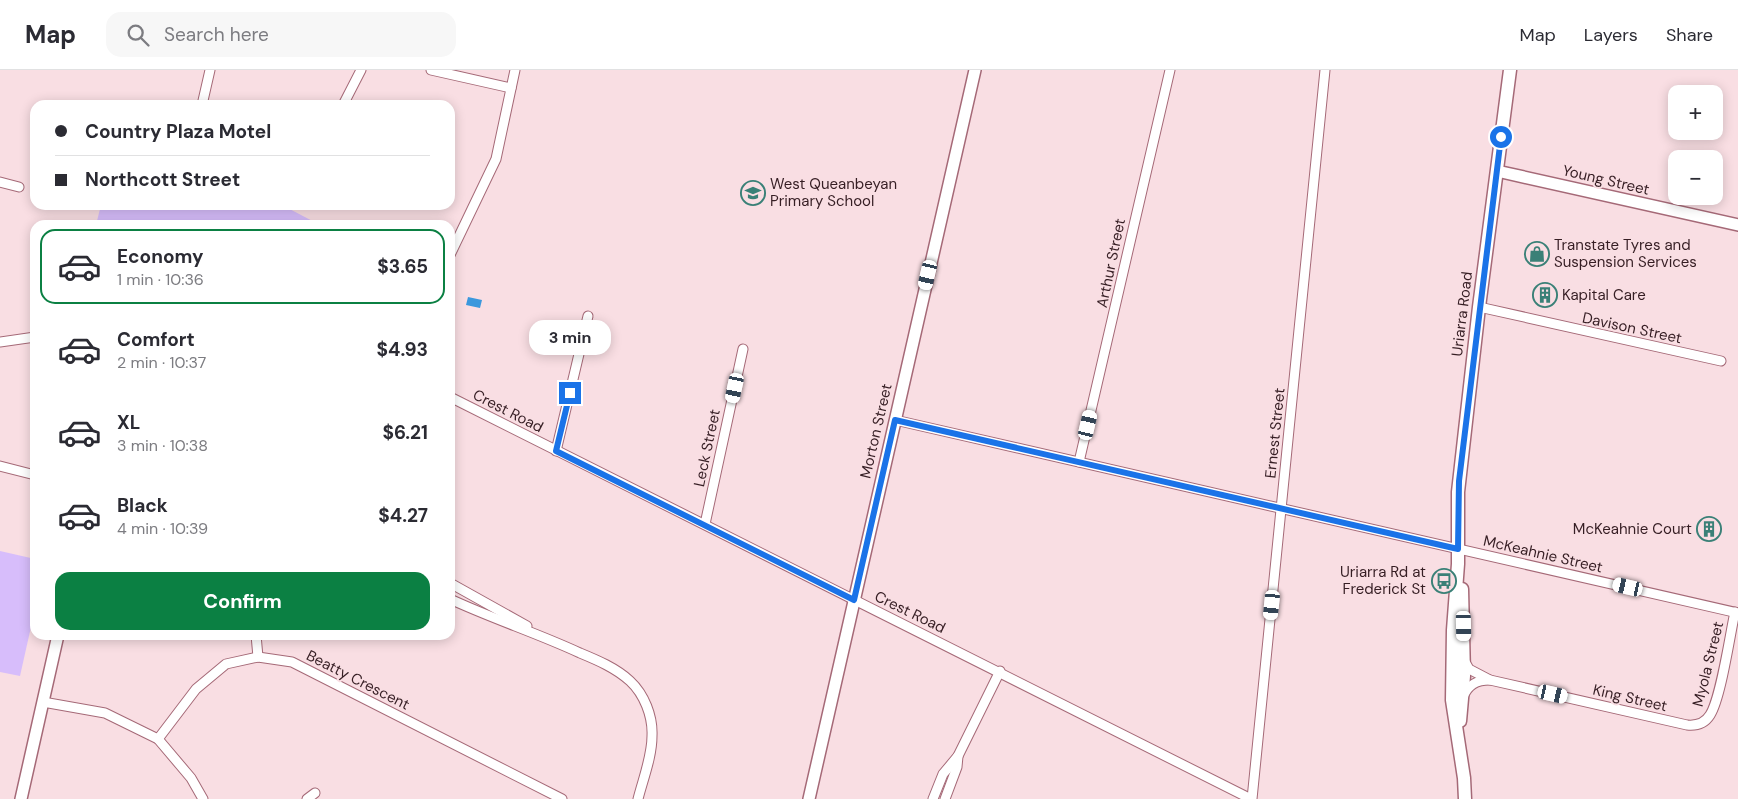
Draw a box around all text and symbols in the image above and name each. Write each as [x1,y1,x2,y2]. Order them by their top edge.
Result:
search box [106,12,456,57]
text: Map [25,19,76,50]
icon: search [124,21,152,49]
text: Search here [164,22,269,47]
text: Map [1520,23,1556,47]
text: Layers [1584,23,1638,47]
text: Share [1666,23,1713,47]
map controls [1668,85,1723,205]
button: + [1668,85,1723,140]
text: Country Plaza Motel [85,119,271,144]
route start [1490,126,1512,148]
button: − [1668,150,1723,205]
street label: Young Street [1561,160,1651,200]
text: Northcott Street [85,167,240,192]
place label: West Queanbeyan Primary School [770,174,897,211]
school or university icon: West Queanbeyan Primary School [740,180,766,206]
street label: Arthur Street [1092,216,1130,309]
place label: Transtate Tyres and Suspension Services [1554,235,1697,272]
shop icon: Transtate Tyres and Suspension Services [1524,241,1550,267]
icon: car [57,244,102,289]
text: Economy [117,244,204,269]
text: $3.65 [377,254,428,279]
car [917,259,938,291]
text: 1 min · 10:36 [117,269,204,290]
street label: Uriarra Road [1447,270,1477,358]
building icon: Kapital Care [1532,282,1558,308]
place label: Kapital Care [1562,285,1646,305]
street label: Davison Street [1580,308,1684,348]
callout: 3 min [529,320,611,356]
icon: car [57,327,102,372]
text: Comfort [117,327,195,352]
text: 3 min [549,327,591,348]
text: $4.93 [377,337,428,362]
text: 2 min · 10:37 [117,352,206,373]
car [724,372,745,404]
route end [559,382,581,404]
street label: Morton Street [855,382,897,480]
street label: Crest Road [469,385,547,437]
street label: Ernest Street [1260,387,1290,479]
street label: Leck Street [689,407,725,489]
car [1077,409,1098,441]
icon: car [57,410,102,455]
text: XL [117,410,140,435]
text: $6.21 [382,420,428,445]
text: 3 min · 10:38 [117,435,208,456]
icon: car [57,493,102,538]
text: Black [117,493,168,518]
text: $4.27 [378,503,428,528]
building icon: McKeahnie Court [1696,516,1722,542]
text: 4 min · 10:39 [117,518,208,539]
place label: McKeahnie Court [1573,519,1692,539]
street label: McKeahnie Street [1481,531,1605,577]
place label: Uriarra Rd at Frederick St [1340,562,1426,599]
bus stop icon: Uriarra Rd at Frederick St [1431,568,1457,594]
button: Confirm [55,572,430,630]
car [1611,576,1644,598]
street label: Crest Road [871,586,949,638]
car [1262,589,1281,621]
car [1456,611,1471,641]
street label: Myola Street [1688,619,1728,709]
street label: Beatty Crescent [303,645,413,715]
street label: King Street [1591,680,1669,716]
car [1536,683,1569,705]

